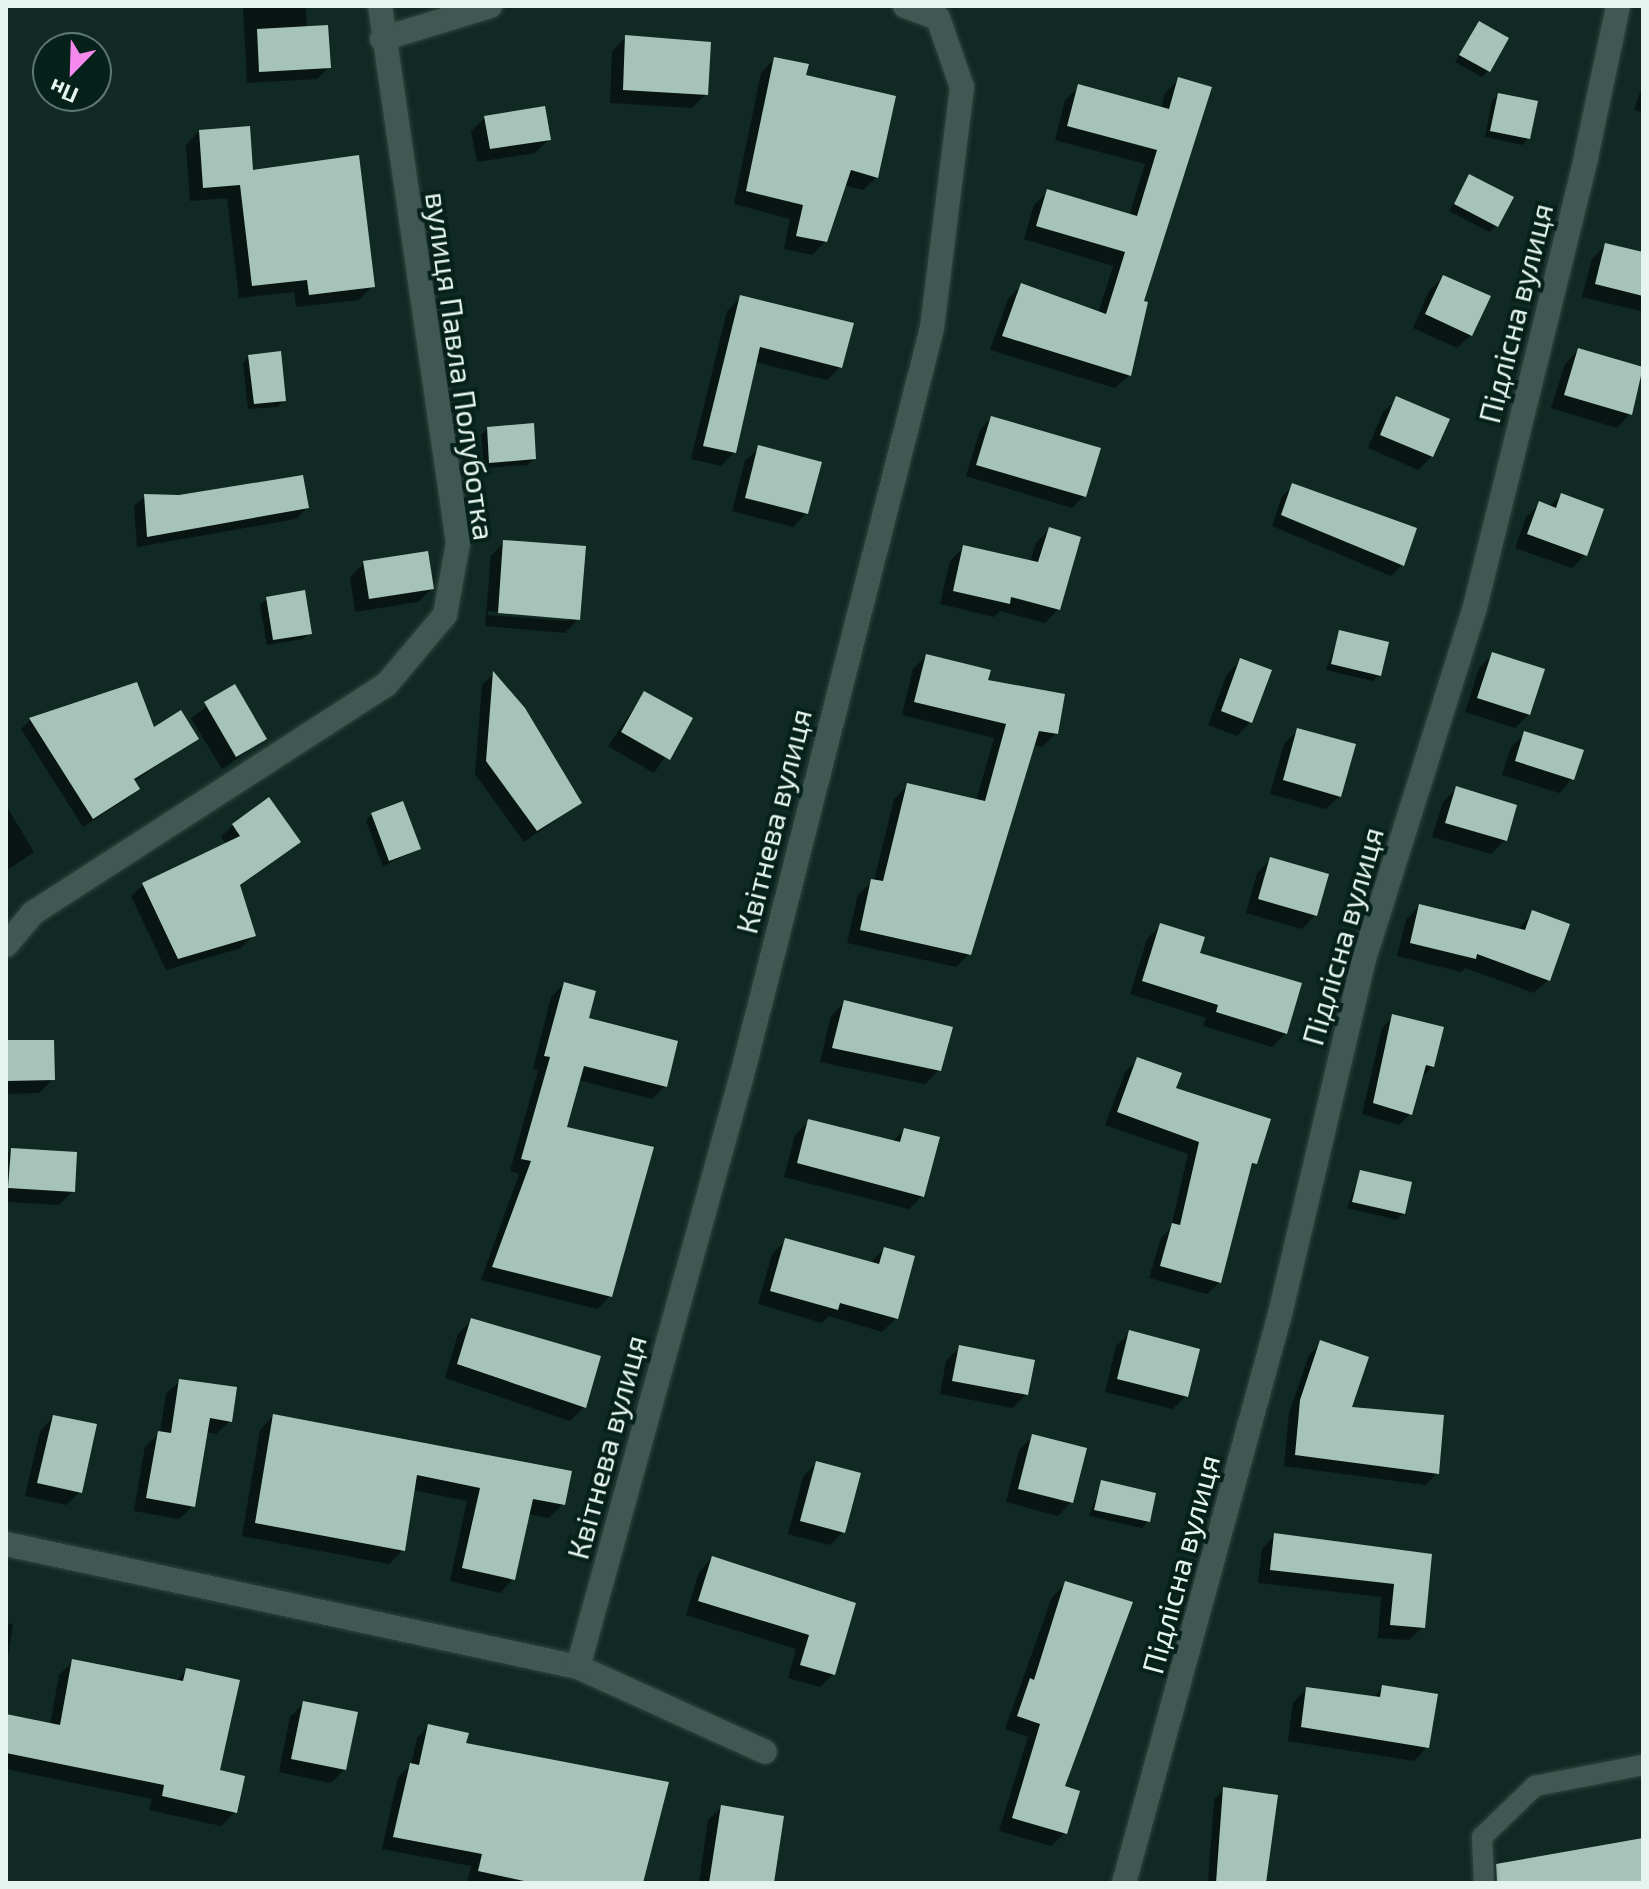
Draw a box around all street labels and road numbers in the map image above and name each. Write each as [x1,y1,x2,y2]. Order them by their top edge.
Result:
street label: вулиця Павла Полуботка [419,190,503,542]
street label: Підлісна вулиця [1470,199,1560,427]
street label: Квітнева вулиця [728,705,818,937]
street label: Підлісна вулиця [1294,823,1390,1049]
street label: Квітнева вулиця [559,1331,653,1563]
street label: Підлісна вулиця [1133,1451,1227,1677]

